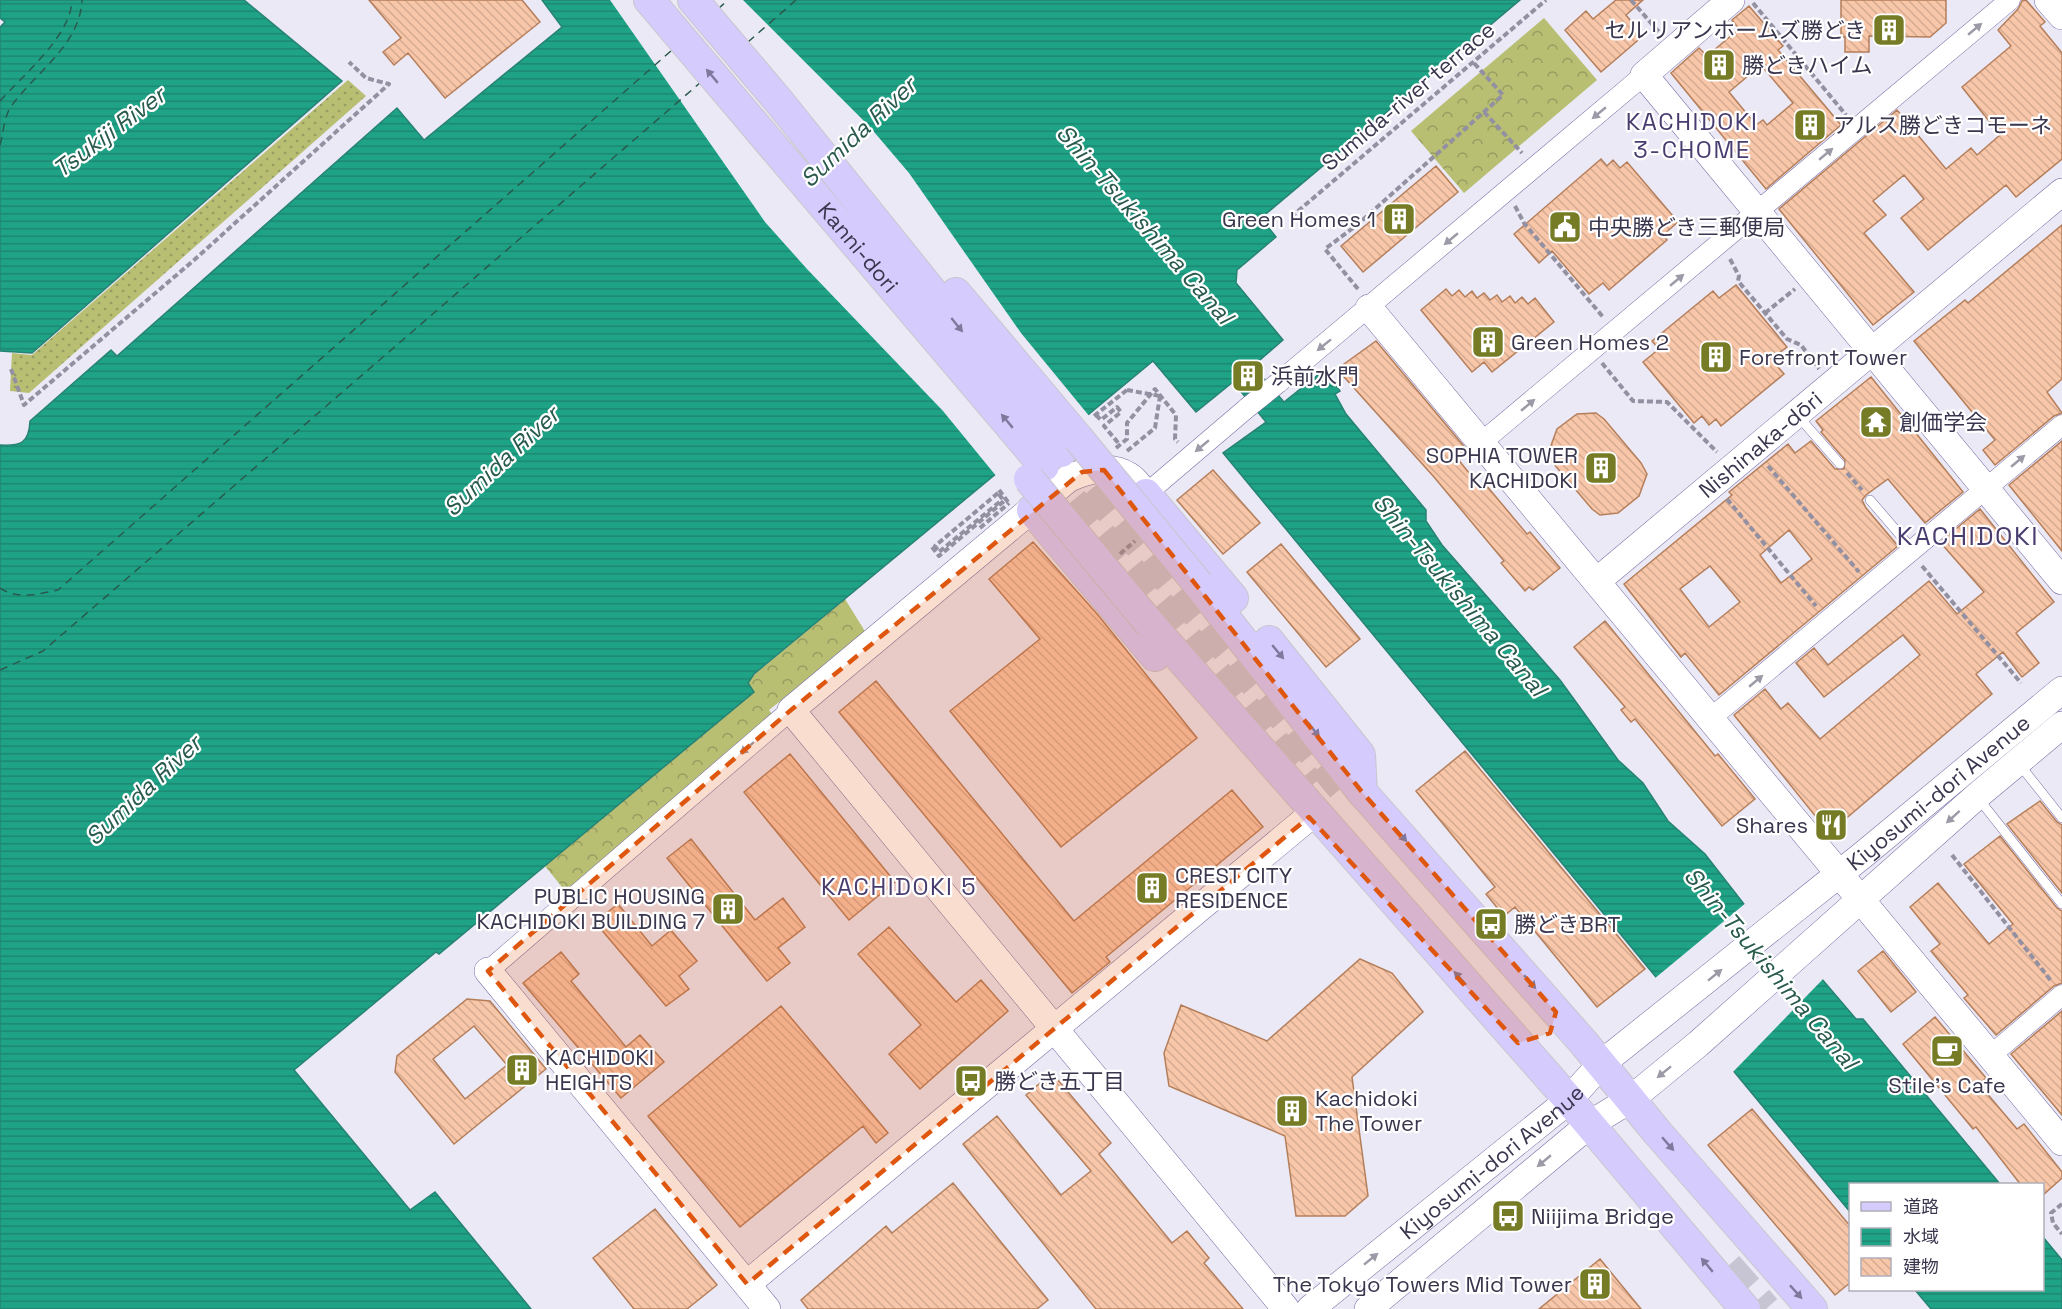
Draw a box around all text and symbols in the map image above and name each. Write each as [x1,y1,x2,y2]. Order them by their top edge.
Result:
building icon: セルリアンホームズ勝どき [1871,12,1907,48]
street label: Sumida-river terrace [1316,15,1500,177]
place label: セルリアンホームズ勝どき [1604,16,1866,44]
one-way arrow [1968,23,1983,35]
building icon: 勝どきハイム [1701,47,1737,83]
place label: 勝どきハイム [1742,51,1872,79]
water label: Sumida River [793,68,925,194]
one-way arrow [706,69,719,84]
water label: Tsukiji River [47,78,174,184]
one-way arrow [1592,106,1607,119]
district label: KACHIDOKI 3-CHOME [1626,106,1758,165]
building icon: アルス勝どきコモーネ [1792,107,1828,143]
place label: アルス勝どきコモーネ [1833,111,2052,139]
water label: Shin-Tsukishima Canal [1050,118,1242,333]
one-way arrow [1818,148,1833,161]
street label: Kanni-dori [812,196,905,298]
building icon: Green Homes 1 [1381,201,1417,237]
place label: Green Homes 1 [1222,205,1376,233]
public building icon: 中央勝どき三郵便局 [1547,209,1583,245]
place label: 中央勝どき三郵便局 [1588,213,1785,241]
one-way arrow [1444,232,1459,245]
one-way arrow [1669,273,1685,286]
one-way arrow [951,317,964,333]
building icon: Green Homes 2 [1470,324,1506,360]
place label: Green Homes 2 [1511,328,1669,356]
one-way arrow [1317,338,1332,351]
building icon: Forefront Tower [1698,339,1734,375]
place label: Forefront Tower [1739,343,1907,371]
building icon: 浜前水門 [1230,358,1266,394]
place label: 浜前水門 [1271,362,1359,390]
street label: Nishinaka-dōri [1693,385,1828,504]
water label: Sumida River [436,397,568,523]
one-way arrow [1520,399,1535,412]
temple icon: 創価学会 [1858,404,1894,440]
place label: 創価学会 [1899,408,1987,436]
one-way arrow [1000,413,1013,429]
one-way arrow [1195,439,1210,452]
place label: SOPHIA TOWER KACHIDOKI [1426,441,1578,494]
building icon: SOPHIA TOWER KACHIDOKI [1583,450,1619,486]
one-way arrow [2010,455,2026,468]
water label: Shin-Tsukishima Canal [1366,488,1556,705]
district label: KACHIDOKI [1897,519,2039,553]
one-way arrow [1271,644,1284,659]
one-way arrow [1748,675,1763,688]
street label: Kiyosumi-dori Avenue [1841,708,2036,876]
one-way arrow [1307,723,1319,738]
water label: Sumida River [78,726,210,852]
one-way arrow [740,741,755,754]
restaurant icon: Shares [1813,807,1849,843]
one-way arrow [1947,810,1961,824]
place label: Shares [1736,811,1808,839]
one-way arrow [1394,828,1408,843]
place label: CREST CITY RESIDENCE [1175,861,1293,914]
water label: Shin-Tsukishima Canal [1677,861,1867,1078]
building icon: CREST CITY RESIDENCE [1134,870,1170,906]
district label: KACHIDOKI 5 [821,871,977,902]
place label: PUBLIC HOUSING KACHIDOKI BUILDING 7 [477,882,705,935]
building icon: PUBLIC HOUSING KACHIDOKI BUILDING 7 [710,891,746,927]
bus stop icon: 勝どきBRT [1473,906,1509,942]
place label: 勝どきBRT [1514,910,1621,938]
one-way arrow [1707,969,1722,981]
one-way arrow [1453,970,1467,985]
one-way arrow [1523,974,1536,990]
cafe icon: Stile's Cafe [1929,1033,1965,1069]
place label: KACHIDOKI HEIGHTS [545,1043,654,1096]
building icon: KACHIDOKI HEIGHTS [504,1052,540,1088]
bus stop icon: 勝どき五丁目 [953,1063,989,1099]
one-way arrow [1657,1065,1672,1077]
place label: 勝どき五丁目 [994,1067,1125,1095]
place label: Stile's Cafe [1888,1071,2006,1099]
street label: Kiyosumi-dori Avenue [1394,1079,1590,1245]
place label: Kachidoki The Tower [1315,1084,1422,1137]
building icon: Kachidoki The Tower [1274,1093,1310,1129]
one-way arrow [1661,1136,1674,1151]
one-way arrow [1536,1155,1552,1168]
legend [1849,1183,2044,1291]
text: 道路 [1903,1195,1939,1218]
bus stop icon: Niijima Bridge [1490,1198,1526,1234]
place label: Niijima Bridge [1531,1202,1674,1230]
text: 水域 [1903,1225,1939,1248]
one-way arrow [1364,1253,1379,1265]
text: 建物 [1903,1255,1939,1278]
one-way arrow [1701,1258,1714,1273]
building icon: The Tokyo Towers Mid Tower [1577,1266,1613,1302]
place label: The Tokyo Towers Mid Tower [1273,1270,1572,1298]
one-way arrow [1789,1284,1802,1299]

